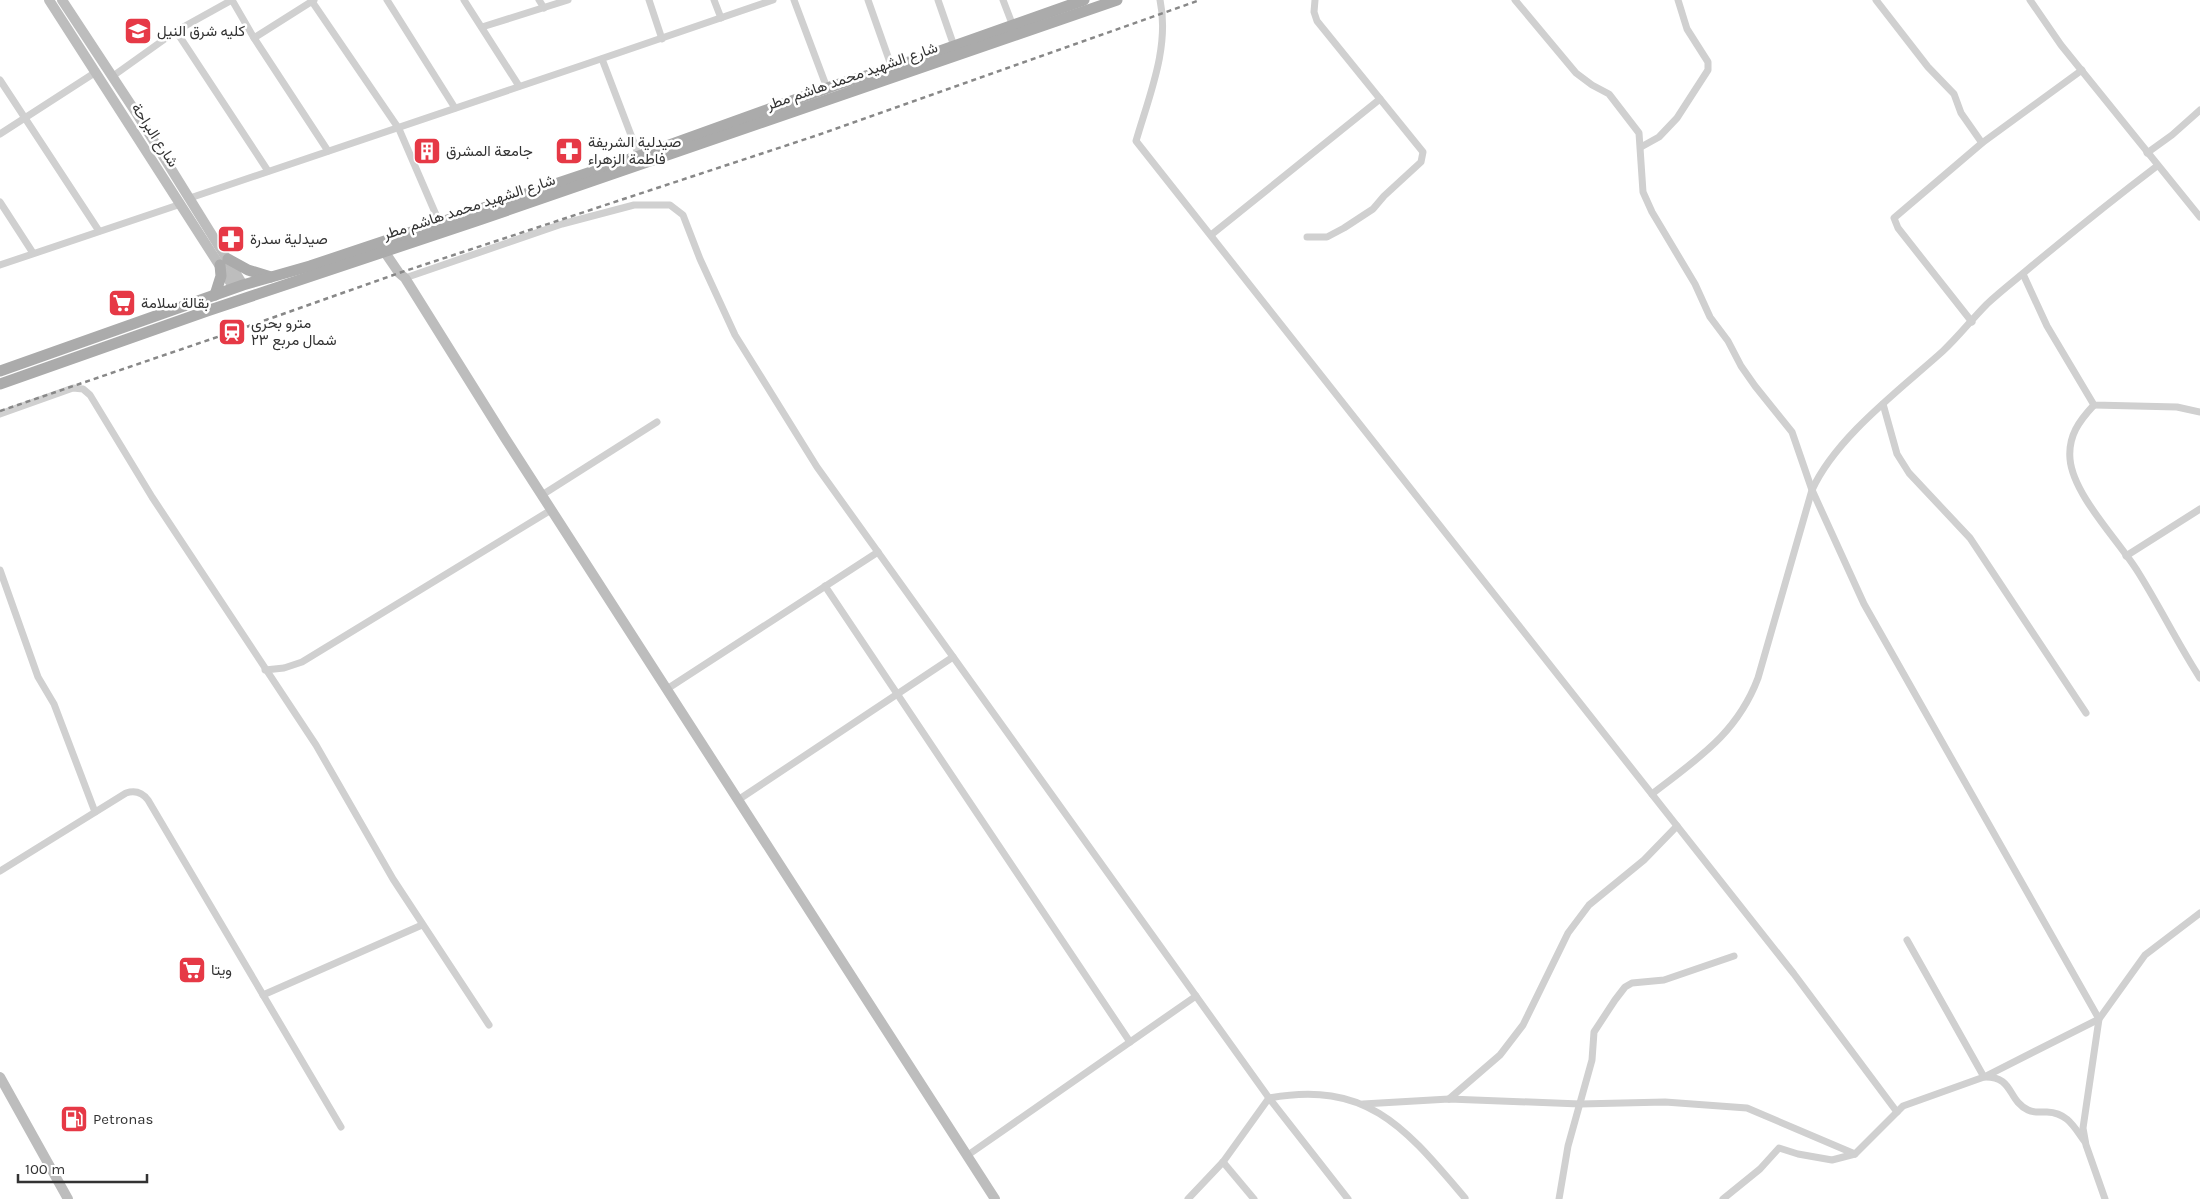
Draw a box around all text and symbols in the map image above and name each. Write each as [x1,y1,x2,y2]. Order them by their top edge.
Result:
school or university icon: كليه شرق النيل [123,16,153,46]
place label: كليه شرق النيل [157,22,246,40]
street label: شارع الشهيد محمد هاشم مطر [763,38,941,116]
street label: شارع البراحة [126,100,182,172]
place label: صيدلية الشريفة فاطمة الزهراء [588,133,681,168]
building icon: جامعة المشرق [412,136,442,166]
pharmacy icon: صيدلية الشريفة فاطمة الزهراء [554,136,584,166]
place label: جامعة المشرق [446,142,533,160]
street label: شارع الشهيد محمد هاشم مطر [380,171,558,246]
pharmacy icon: صيدلية سدرة [216,224,246,254]
place label: صيدلية سدرة [250,230,328,248]
supermarket icon: بقالة سلامة [107,288,137,318]
place label: بقالة سلامة [141,294,209,312]
place label: مترو بحري شمال مربع ٢٣ [251,314,337,351]
station icon: مترو بحري شمال مربع ٢٣ [217,317,247,347]
supermarket icon: ويتا [177,955,207,985]
place label: ويتا [211,961,232,979]
fuel station icon: Petronas [59,1104,89,1134]
place label: Petronas [93,1110,153,1128]
scale bar [18,1152,146,1184]
text: 100 m [25,1160,65,1178]

